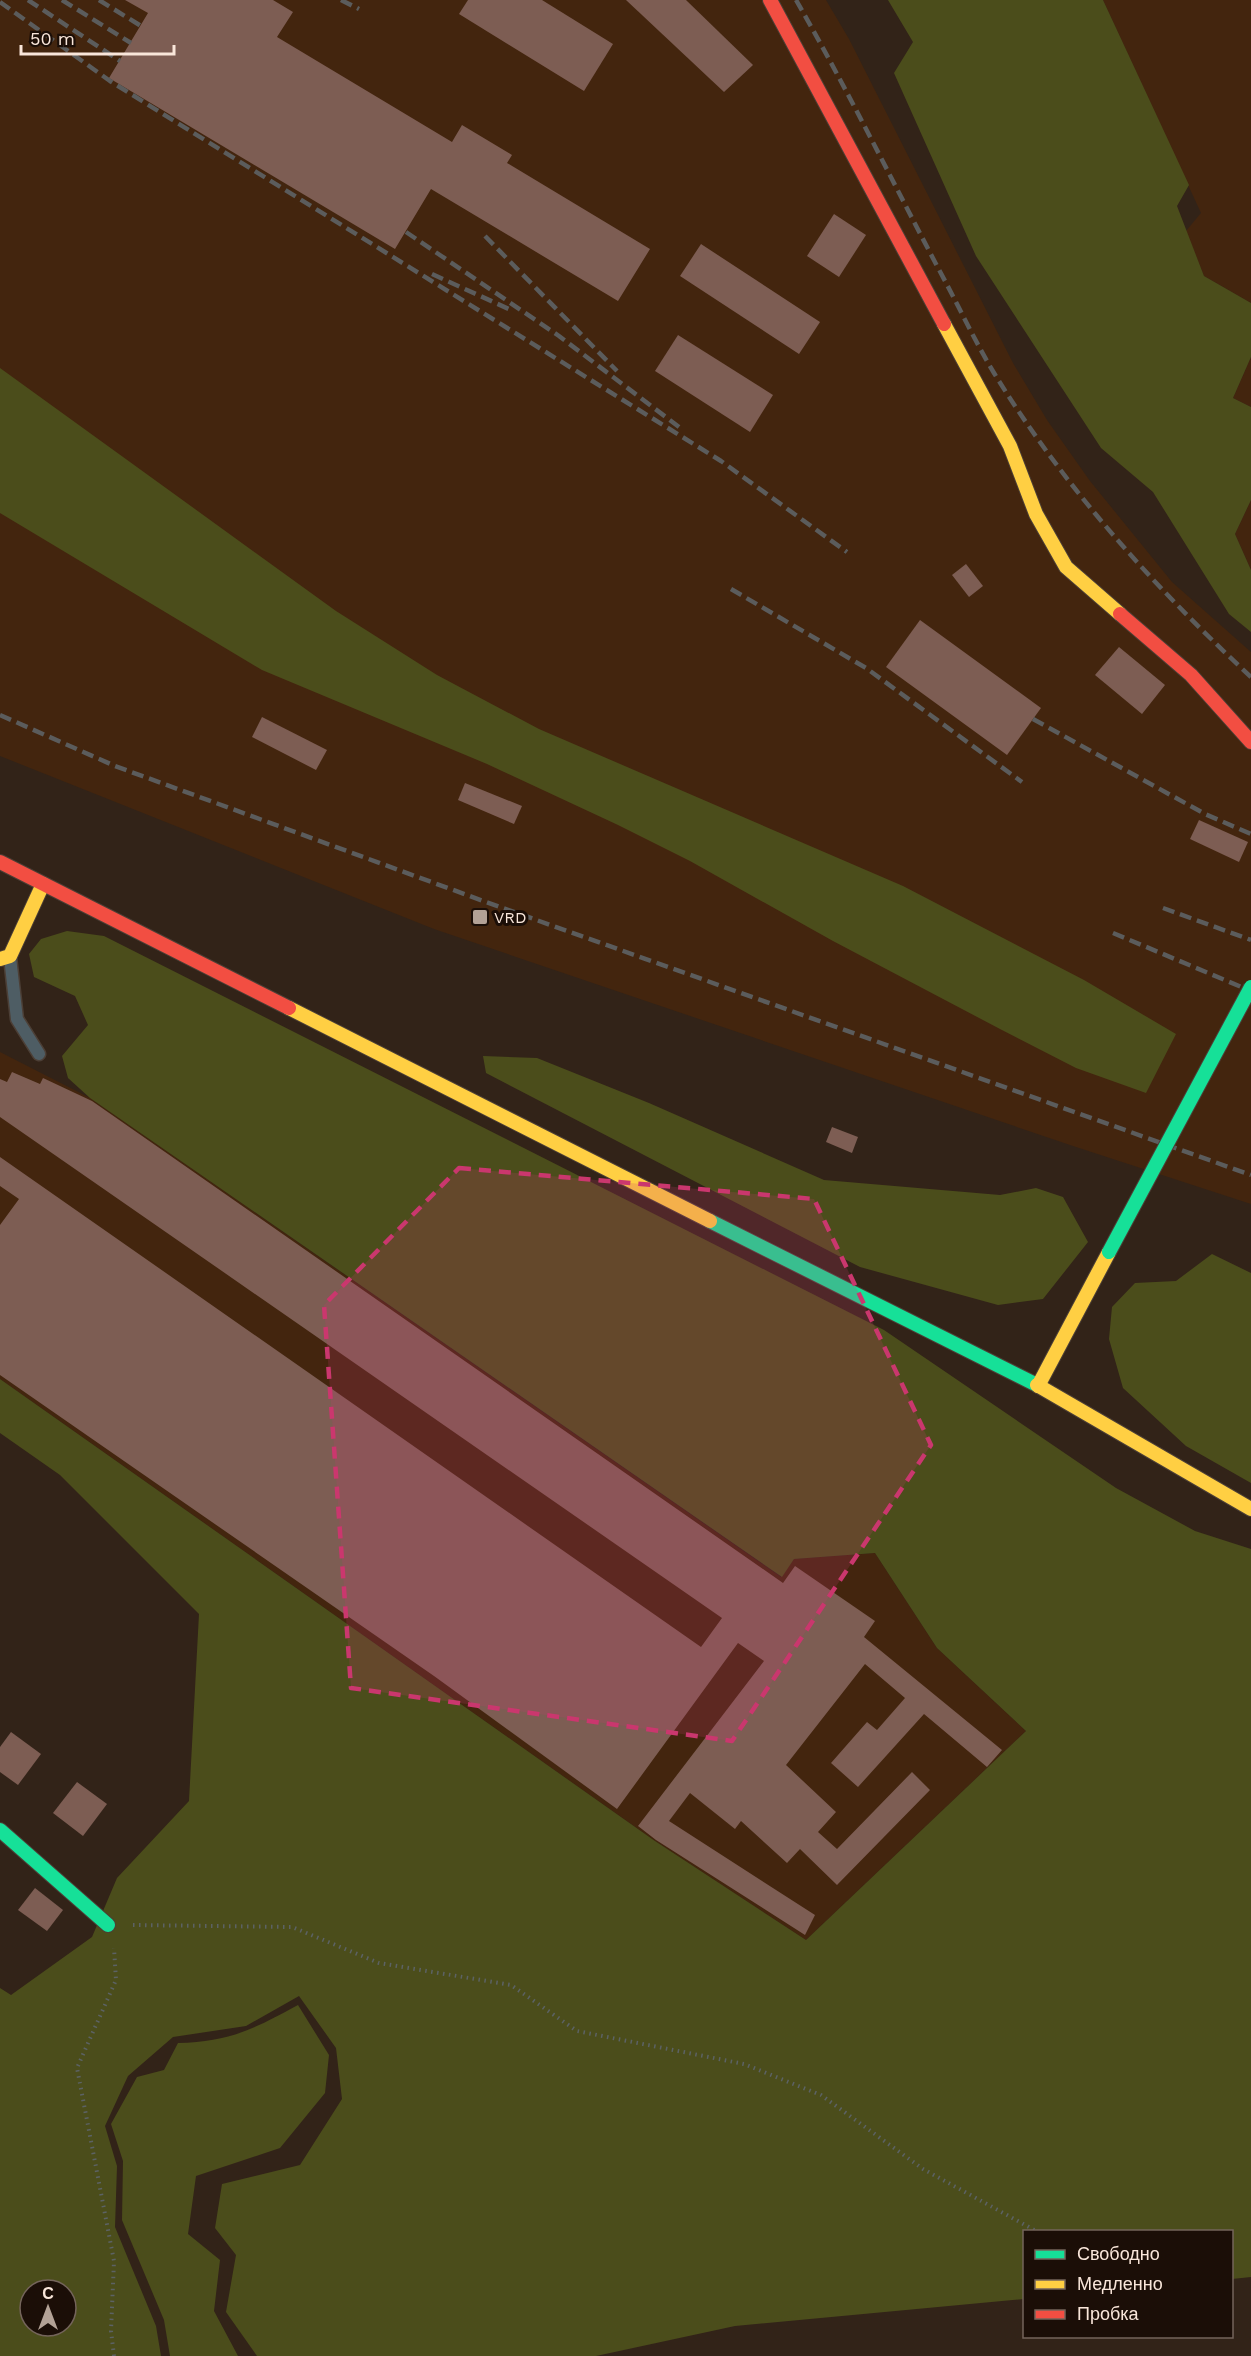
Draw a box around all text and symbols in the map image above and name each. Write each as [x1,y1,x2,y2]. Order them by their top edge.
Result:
scale bar [21,18,174,56]
text: 50 m [30,28,75,49]
marker: VRD [471,908,489,926]
place label: VRD [494,908,527,927]
legend [1023,2230,1233,2338]
text: Свободно [1077,2243,1160,2264]
text: Медленно [1077,2273,1163,2294]
north arrow [18,2278,78,2338]
text: С [42,2284,54,2303]
text: Пробка [1077,2303,1140,2324]

